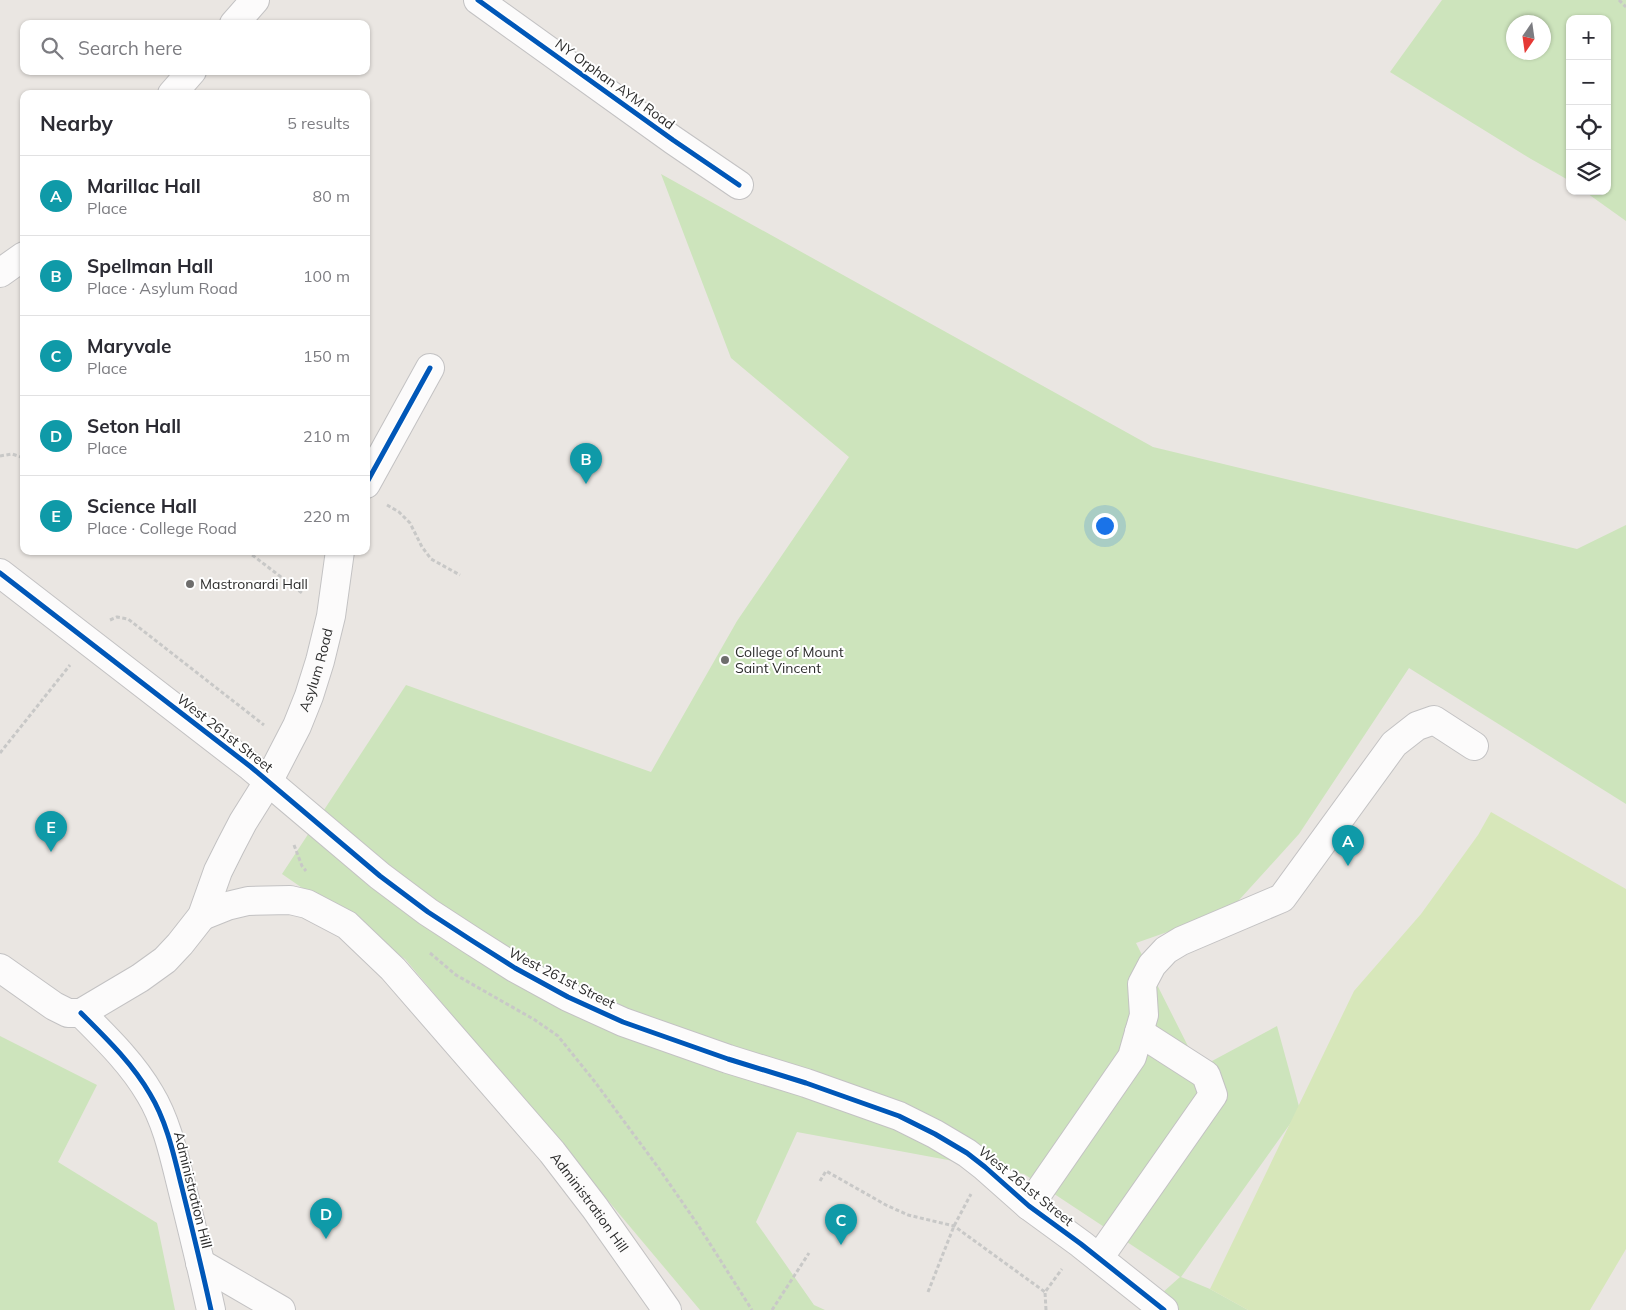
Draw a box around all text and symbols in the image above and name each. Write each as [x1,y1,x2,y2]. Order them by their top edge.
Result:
north arrow [1506,15,1551,60]
map controls [1566,15,1611,195]
button: + [1566,15,1611,60]
search box [20,20,370,75]
icon: search [38,34,66,62]
street label: NY Orphan AYM Road [552,35,678,133]
text: Search here [78,36,182,60]
button: − [1566,60,1611,105]
button: locate [1566,105,1611,150]
text: Nearby [40,110,113,136]
text: 5 results [287,113,350,133]
button: layers [1566,150,1611,195]
text: Marillac Hall [87,174,201,198]
text: A [50,186,62,206]
text: 80 m [313,186,350,206]
text: Place [87,198,127,218]
text: Spellman Hall [87,254,213,278]
text: B [50,266,62,286]
text: 100 m [303,266,350,286]
text: Place · Asylum Road [87,278,238,298]
text: Maryvale [87,334,171,358]
text: C [51,346,61,366]
text: 150 m [303,346,350,366]
text: Place [87,358,127,378]
text: Seton Hall [87,414,181,438]
text: D [50,426,62,446]
text: 210 m [303,426,350,446]
text: Place [87,438,127,458]
pin: B [570,443,602,484]
text: Science Hall [87,494,197,518]
text: E [51,506,61,526]
text: 220 m [303,506,350,526]
your location [1092,513,1118,539]
text: Place · College Road [87,518,237,538]
place label: Mastronardi Hall [200,575,308,593]
marker: Mastronardi Hall [184,578,196,590]
street label: Asylum Road [295,626,337,714]
place label: College of Mount Saint Vincent [735,643,844,677]
marker: College of Mount Saint Vincent [719,654,731,666]
street label: West 261st Street [173,690,277,776]
pin: E [35,811,67,852]
pin: A [1332,825,1364,866]
street label: West 261st Street [506,943,618,1013]
street label: Administration Hill [170,1130,216,1250]
street label: West 261st Street [975,1142,1077,1230]
street label: Administration Hill [547,1149,632,1256]
pin: D [310,1198,342,1239]
pin: C [825,1204,857,1245]

